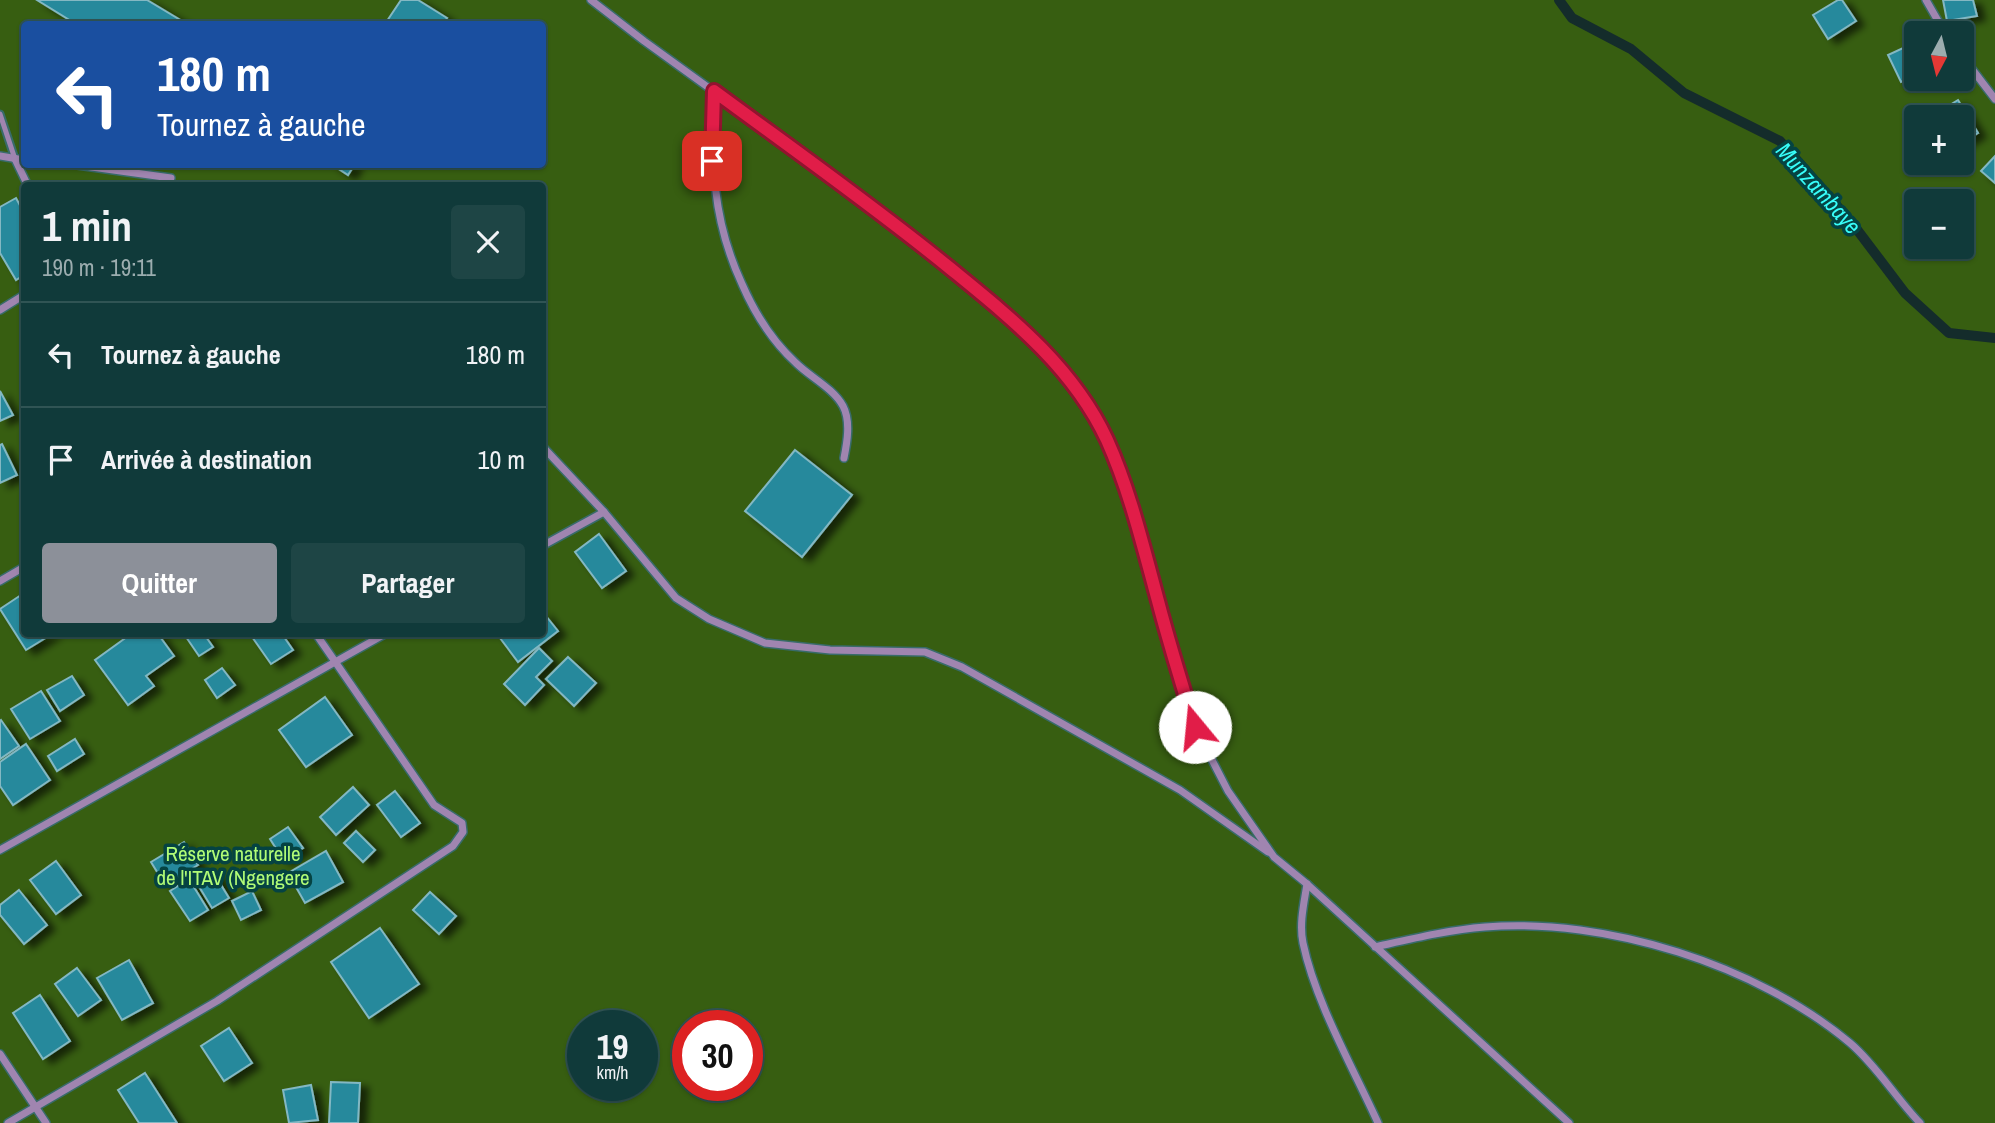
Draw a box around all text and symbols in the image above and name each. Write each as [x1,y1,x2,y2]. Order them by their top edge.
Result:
north arrow [1904,21,1974,91]
map controls [1904,21,1974,259]
text: 180 m [157,40,271,106]
icon: left [42,49,133,140]
text: Tournez à gauche [157,103,366,146]
button: + [1904,105,1974,175]
pin [682,131,742,191]
water label: Munzambaye [1770,136,1868,240]
icon: arrive [693,142,731,180]
button: − [1904,189,1974,259]
text: 1 min [42,198,132,254]
button: close [451,205,525,279]
text: 190 m · 19:11 [42,252,156,283]
icon: left [42,336,80,374]
text: Tournez à gauche [101,337,281,372]
text: 180 m [466,337,525,372]
icon: arrive [42,441,80,479]
text: Arrivée à destination [101,442,312,477]
text: 10 m [478,442,525,477]
button: Quitter [42,543,277,623]
button: Partager [291,543,525,623]
position arrow [1158,690,1232,764]
park label: Réserve naturelle de l'ITAV (Ngengere [157,839,309,892]
speed limit sign: 30 [672,1010,763,1101]
text: 19 [597,1023,628,1070]
text: km/h [597,1060,629,1085]

